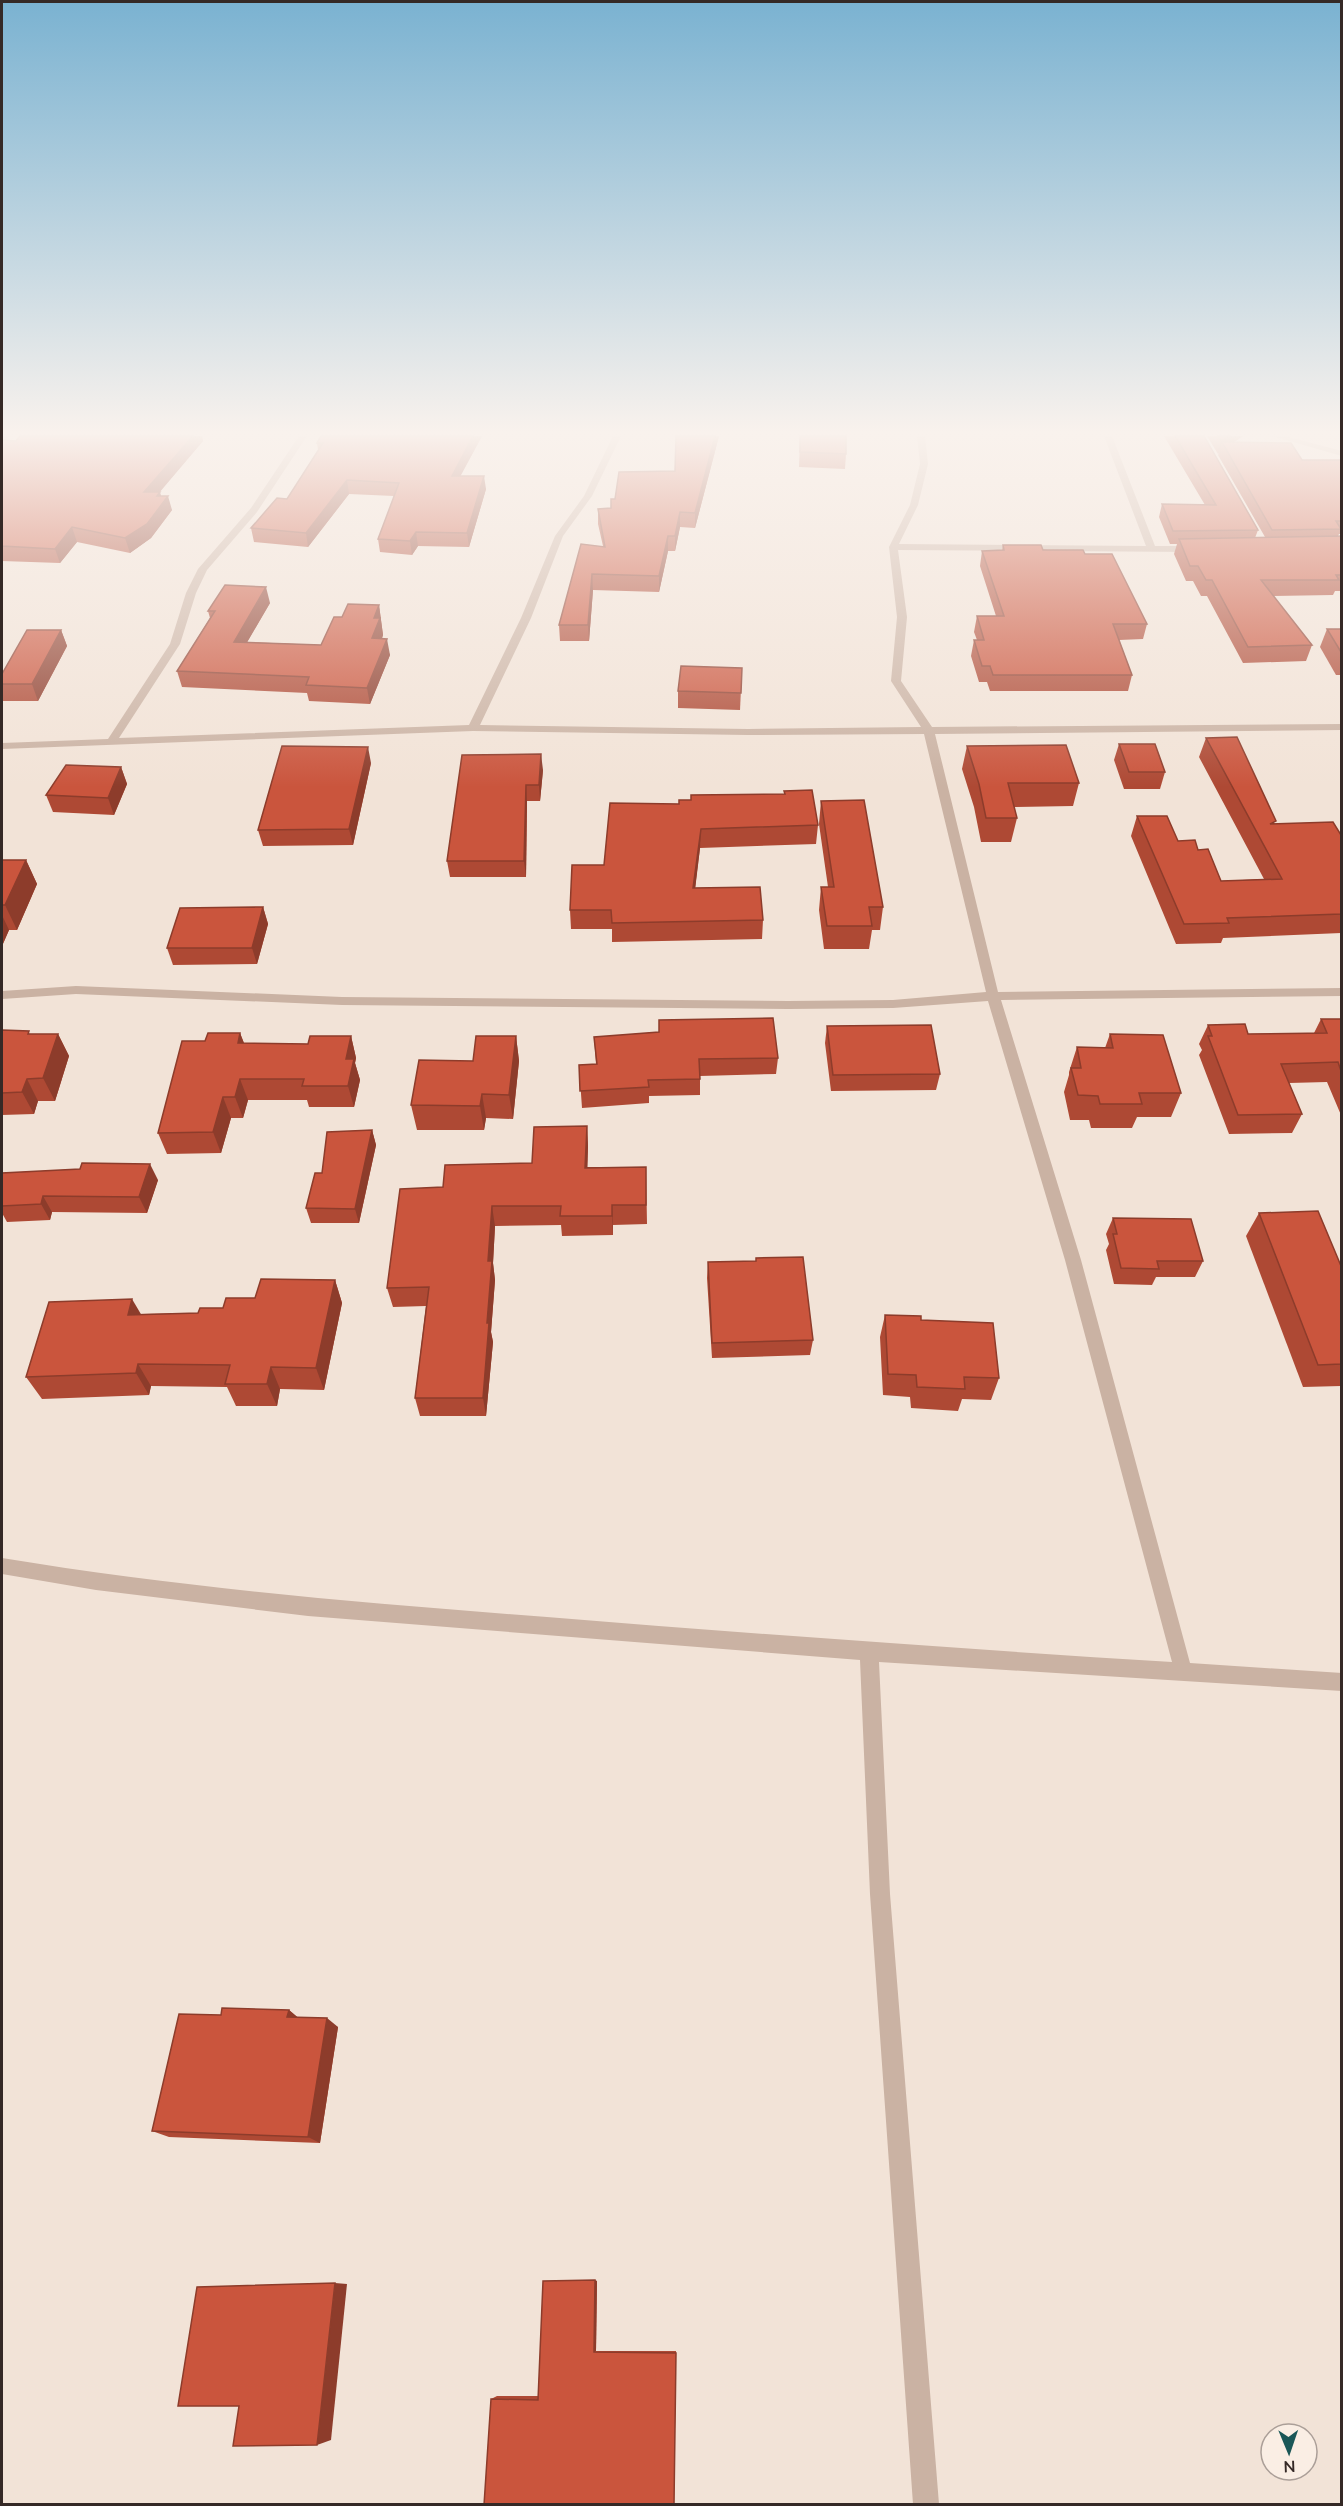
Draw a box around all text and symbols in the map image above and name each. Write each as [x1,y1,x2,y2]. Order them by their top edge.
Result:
north arrow [1259,2422,1319,2482]
text: N [1283,2455,1296,2477]

